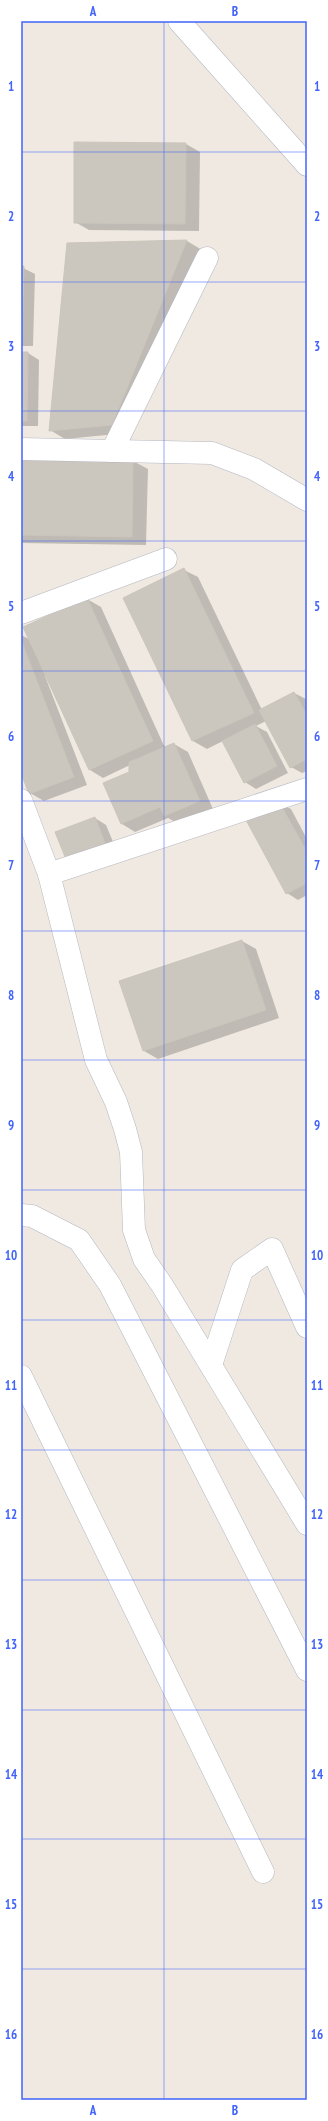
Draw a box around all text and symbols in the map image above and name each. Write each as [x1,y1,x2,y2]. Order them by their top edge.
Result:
text: A [89,3,97,20]
text: B [232,3,238,20]
text: 1 [8,78,14,95]
text: 1 [314,78,320,95]
text: 2 [8,208,14,225]
text: 2 [314,208,320,225]
text: 3 [8,338,14,355]
text: 3 [314,338,320,355]
text: 4 [8,468,15,485]
text: 4 [314,468,321,485]
text: 5 [8,598,14,615]
text: 5 [314,598,320,615]
text: 6 [8,728,14,745]
text: 6 [314,728,320,745]
text: 7 [8,857,14,874]
text: 7 [314,857,320,874]
text: 8 [8,987,14,1004]
text: 8 [314,987,320,1004]
text: 9 [8,1117,14,1134]
text: 9 [314,1117,320,1134]
text: 10 [5,1247,17,1264]
text: 10 [311,1247,323,1264]
text: 11 [5,1377,17,1394]
text: 11 [311,1377,323,1394]
text: 12 [5,1506,17,1523]
text: 12 [311,1506,323,1523]
text: 13 [5,1636,17,1653]
text: 13 [311,1636,323,1653]
text: 14 [5,1766,18,1783]
text: 14 [311,1766,324,1783]
text: 15 [5,1896,17,1913]
text: 15 [311,1896,323,1913]
text: 16 [5,2026,17,2043]
text: 16 [311,2026,323,2043]
text: A [89,2102,97,2119]
text: B [232,2102,238,2119]

